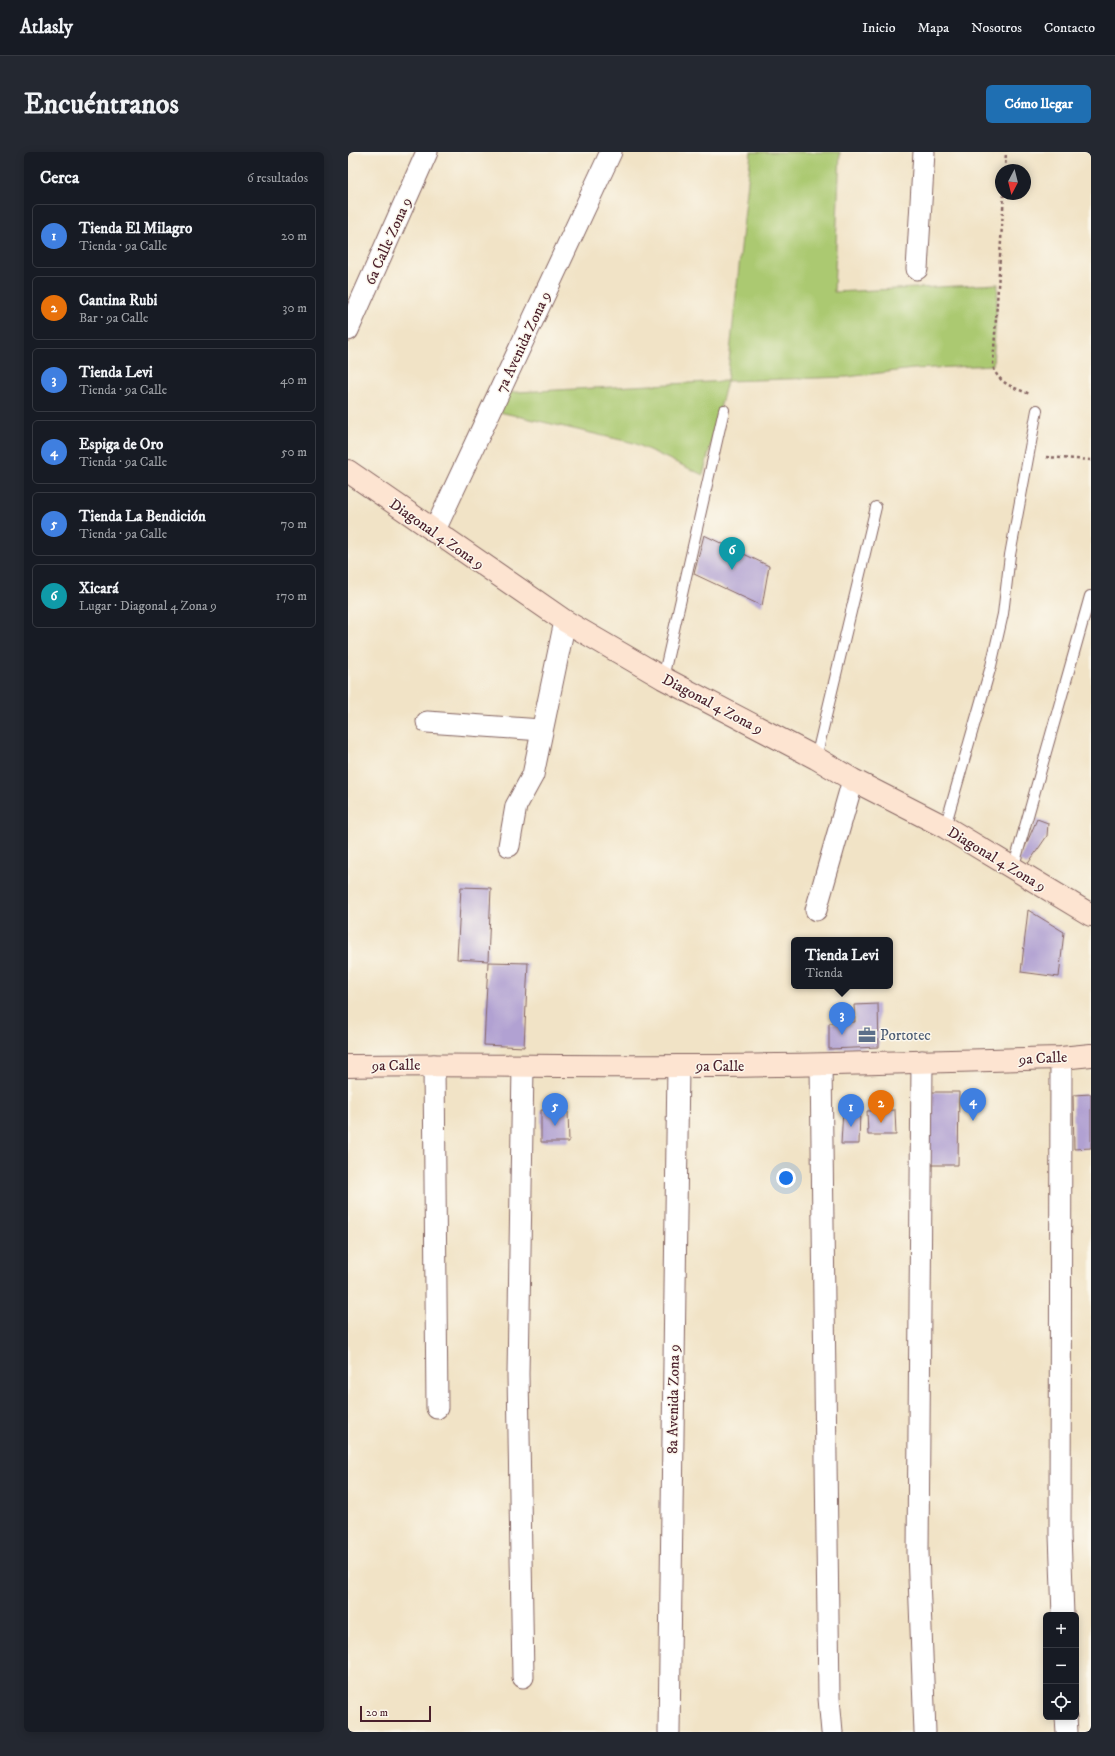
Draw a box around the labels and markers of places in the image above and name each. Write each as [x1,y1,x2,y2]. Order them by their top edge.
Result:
pin: 6 [719,537,745,570]
pin: 3 [829,1002,855,1035]
office icon: Portotec [857,1025,877,1045]
place label: Portotec [880,1026,931,1045]
pin: 4 [960,1088,986,1121]
pin: 2 [868,1090,894,1123]
pin: 5 [542,1093,568,1126]
pin: 1 [838,1094,864,1127]

